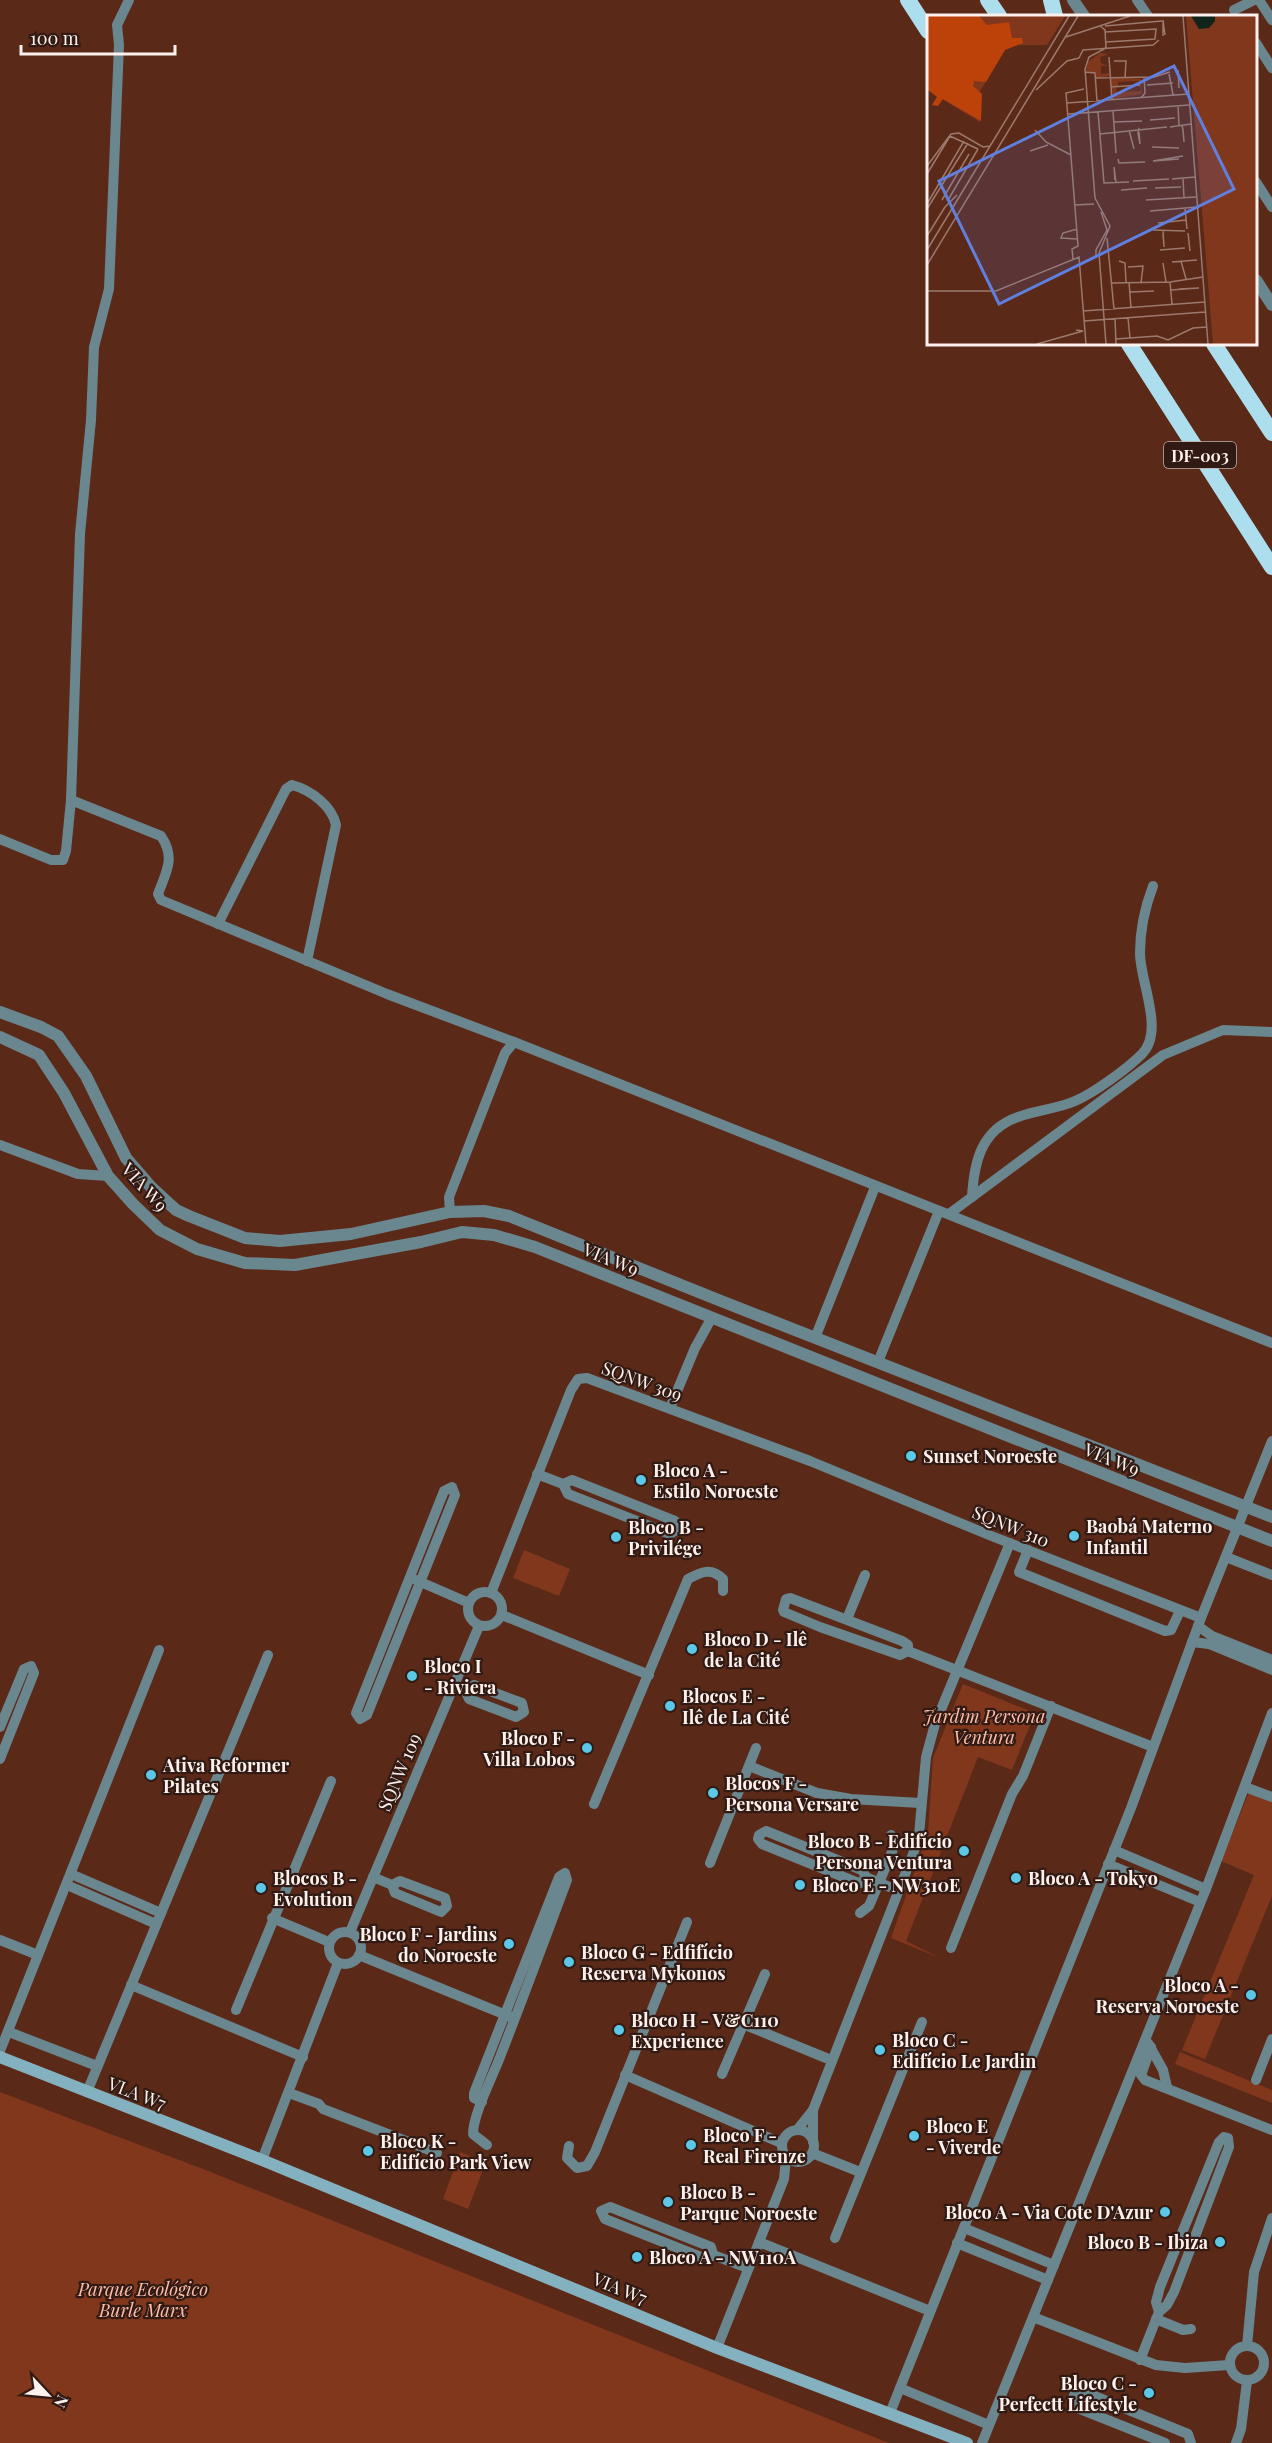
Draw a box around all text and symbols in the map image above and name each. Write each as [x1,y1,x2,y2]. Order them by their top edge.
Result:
inset map [927,15,1257,345]
scale bar [21,18,176,56]
text: 100 m [30,26,79,50]
road number: DF-003 [1164,442,1236,468]
street label: VIA W9 [116,1157,173,1217]
street label: VIA W9 [579,1237,642,1281]
street label: SQNW 309 [598,1355,686,1407]
street label: VIA W9 [1080,1437,1143,1481]
place label: Sunset Noroeste [923,1444,1057,1468]
marker: Sunset Noroeste [904,1449,918,1463]
place label: Bloco A - Estilo Noroeste [653,1458,778,1503]
marker: Bloco A - Estilo Noroeste [634,1473,648,1487]
street label: SQNW 310 [969,1500,1053,1552]
place label: Baobá Materno Infantil [1086,1514,1212,1559]
place label: Bloco B - Privilége [628,1515,704,1560]
marker: Baobá Materno Infantil [1067,1529,1081,1543]
marker: Bloco B - Privilége [609,1530,623,1544]
place label: Bloco D - Ilê de la Cité [704,1627,807,1672]
marker: Bloco D - Ilê de la Cité [685,1642,699,1656]
place label: Bloco I - Riviera [424,1654,497,1699]
marker: Bloco I - Riviera [405,1669,419,1683]
place label: Blocos E - Ilê de La Cité [682,1684,790,1729]
marker: Blocos E - Ilê de La Cité [663,1699,677,1713]
park label: Jardim Persona Ventura [923,1704,1045,1749]
place label: Bloco F - Villa Lobos [482,1726,575,1771]
street label: SQNW 109 [372,1729,426,1815]
marker: Bloco F - Villa Lobos [580,1741,594,1755]
place label: Ativa Reformer Pilates [162,1753,290,1798]
marker: Ativa Reformer Pilates [144,1768,158,1782]
place label: Blocos F - Persona Versare [725,1771,859,1816]
marker: Blocos F - Persona Versare [706,1786,720,1800]
place label: Bloco B - Edifício Persona Ventura [807,1829,953,1874]
marker: Bloco B - Edifício Persona Ventura [957,1844,971,1858]
place label: Blocos B - Evolution [273,1866,357,1911]
place label: Bloco A - Tokyo [1028,1866,1158,1890]
marker: Bloco A - Tokyo [1009,1871,1023,1885]
place label: Bloco E - NW310E [812,1873,960,1897]
marker: Bloco E - NW310E [793,1878,807,1892]
marker: Blocos B - Evolution [254,1881,268,1895]
place label: Bloco F - Jardins do Noroeste [359,1922,497,1967]
marker: Bloco F - Jardins do Noroeste [502,1937,516,1951]
place label: Bloco G - Edfifício Reserva Mykonos [581,1940,733,1985]
marker: Bloco G - Edfifício Reserva Mykonos [562,1955,576,1969]
place label: Bloco A - Reserva Noroeste [1096,1973,1239,2018]
marker: Bloco A - Reserva Noroeste [1244,1988,1258,2002]
place label: Bloco H - V&C110 Experience [631,2008,779,2053]
marker: Bloco H - V&C110 Experience [612,2023,626,2037]
place label: Bloco C - Edifício Le Jardin [892,2028,1036,2073]
marker: Bloco C - Edifício Le Jardin [873,2043,887,2057]
street label: VLA W7 [103,2071,170,2115]
place label: Bloco E - Viverde [926,2114,1001,2159]
place label: Bloco F - Real Firenze [703,2123,806,2168]
place label: Bloco K - Edifício Park View [380,2129,532,2174]
marker: Bloco E - Viverde [907,2129,921,2143]
marker: Bloco F - Real Firenze [684,2138,698,2152]
marker: Bloco K - Edifício Park View [361,2144,375,2158]
place label: Bloco B - Parque Noroeste [680,2180,817,2225]
marker: Bloco B - Parque Noroeste [661,2195,675,2209]
place label: Bloco A - Via Cote D'Azur [945,2200,1154,2224]
marker: Bloco A - Via Cote D'Azur [1158,2205,1172,2219]
place label: Bloco B - Ibiza [1087,2230,1209,2254]
marker: Bloco B - Ibiza [1213,2235,1227,2249]
place label: Bloco A - NW110A [649,2245,797,2269]
marker: Bloco A - NW110A [630,2250,644,2264]
street label: VIA W7 [588,2266,651,2310]
park label: Parque Ecológico Burle Marx [77,2277,208,2322]
north arrow [18,2365,78,2425]
place label: Bloco C - Perfectt Lifestyle [998,2371,1137,2416]
marker: Bloco C - Perfectt Lifestyle [1142,2386,1156,2400]
text: N [50,2392,74,2412]

